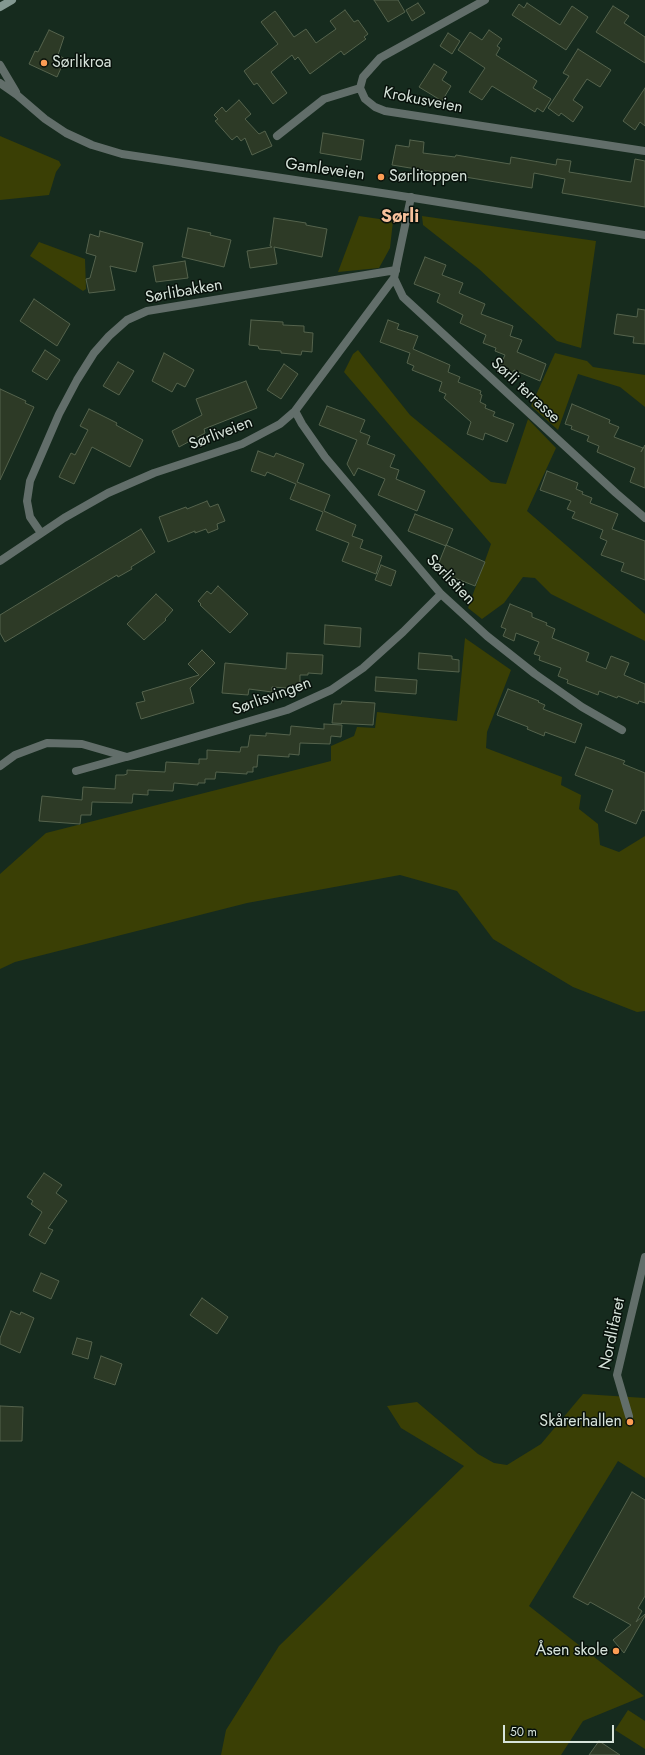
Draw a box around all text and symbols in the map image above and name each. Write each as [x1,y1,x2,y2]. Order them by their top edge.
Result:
place label: Sørlikroa [52,53,112,73]
marker: Sørlikroa [39,58,49,68]
street label: Krokusveien [382,84,464,118]
street label: Gamleveien [284,155,366,185]
place label: Sørlitoppen [389,167,467,187]
marker: Sørlitoppen [376,172,386,182]
district label: Sørli [381,207,419,229]
street label: Sørlibakken [144,276,224,308]
street label: Sørli terrasse [486,354,564,428]
street label: Sørliveien [186,413,256,455]
street label: Sørlistien [422,551,478,609]
street label: Sørlisvingen [230,674,314,720]
street label: Nordlifaret [596,1296,630,1372]
place label: Skårerhallen [539,1412,622,1432]
marker: Skårerhallen [625,1417,635,1427]
place label: Åsen skole [536,1641,608,1661]
marker: Åsen skole [611,1646,621,1656]
scale bar [505,1717,616,1743]
text: 50 m [510,1723,537,1741]

